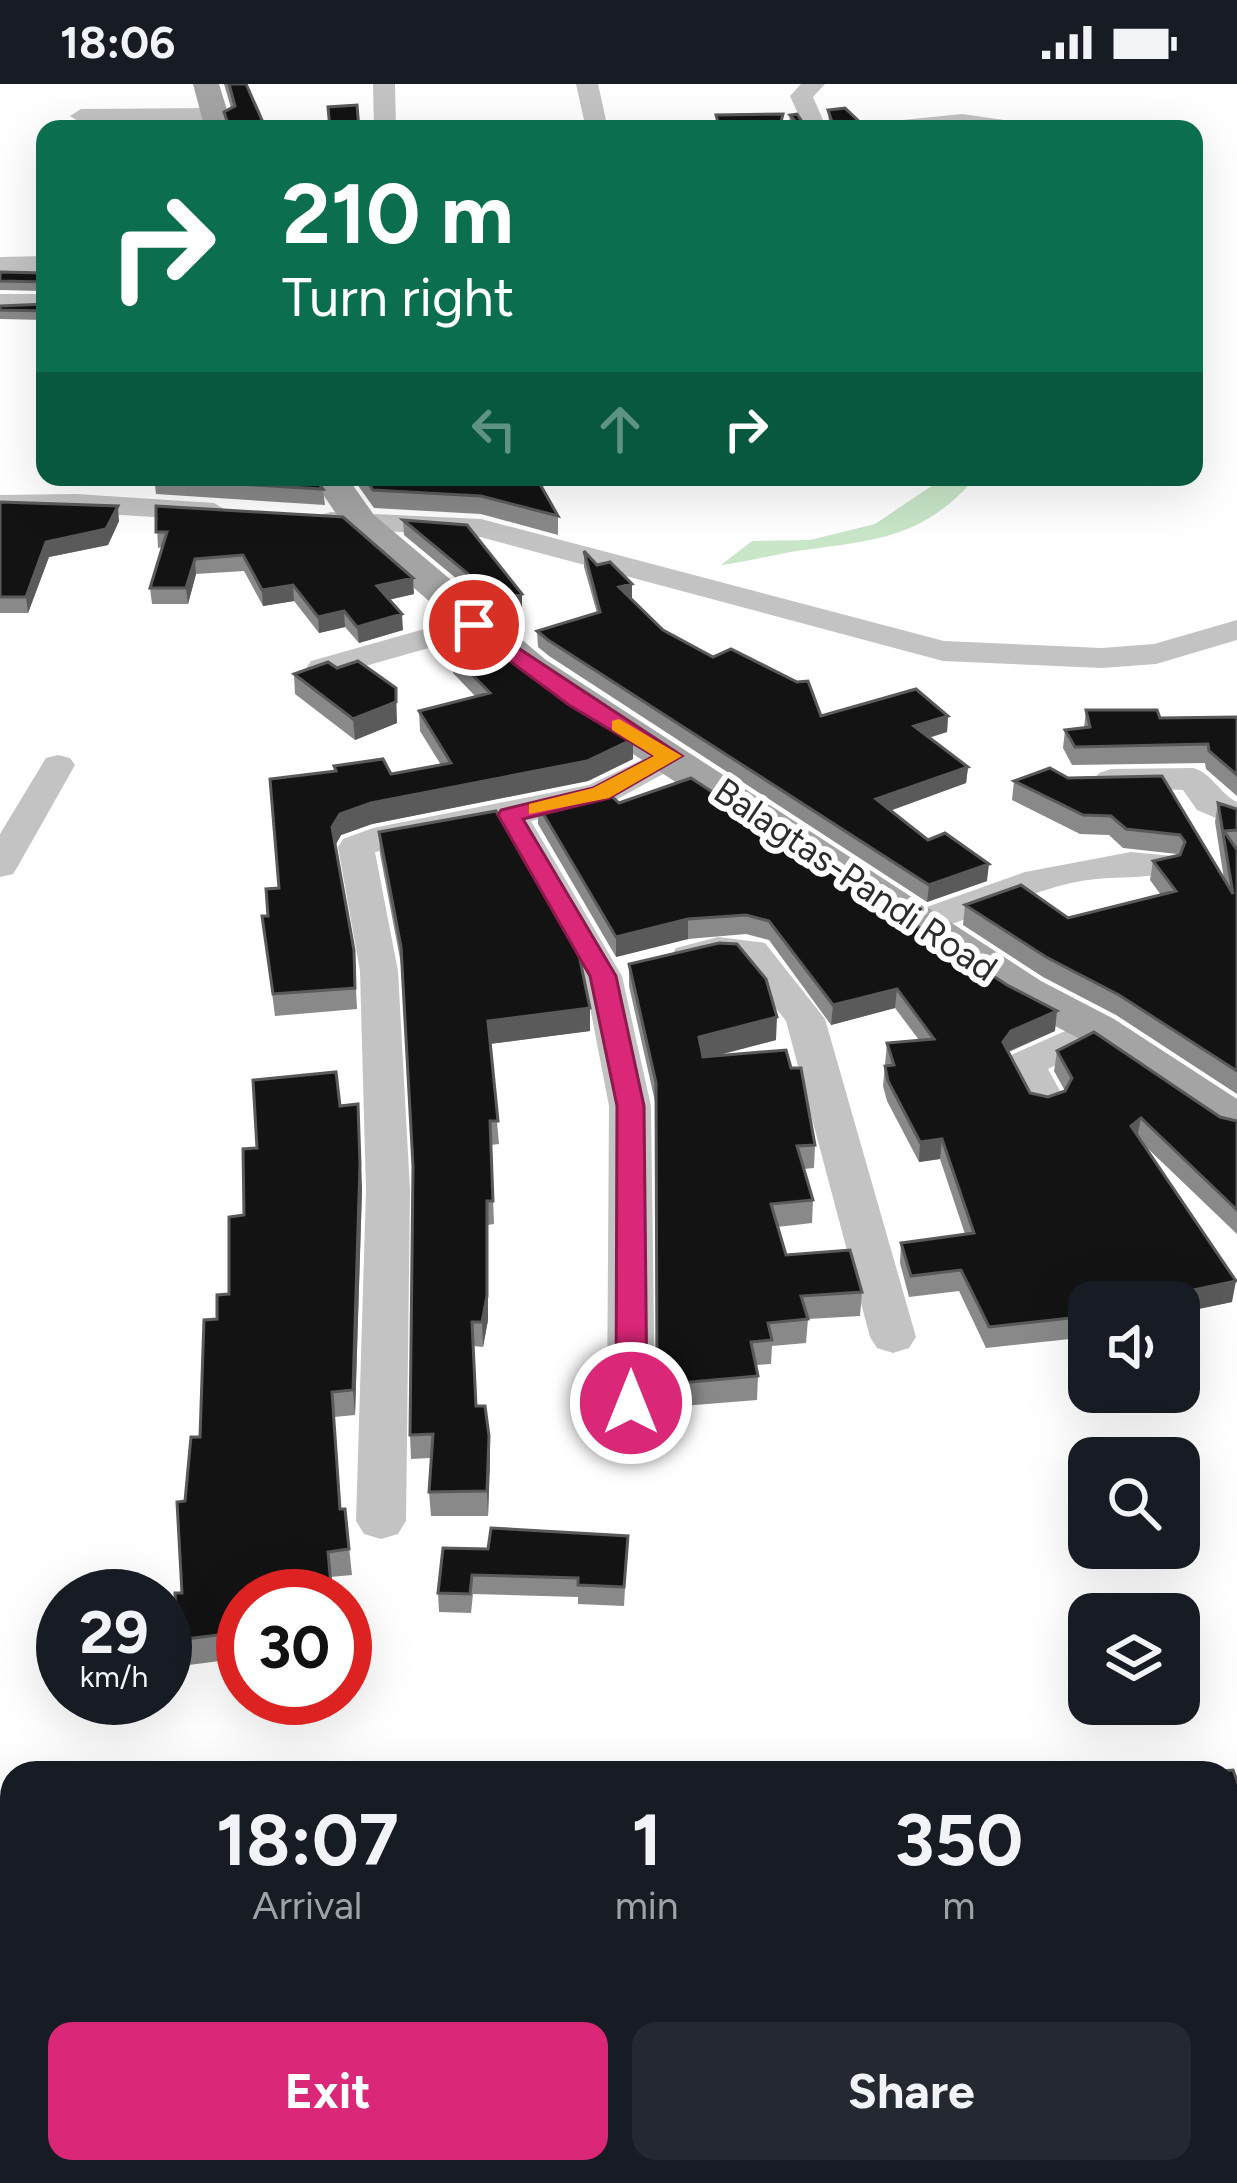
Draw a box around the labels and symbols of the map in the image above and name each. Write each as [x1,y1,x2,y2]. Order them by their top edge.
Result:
pin [423,574,525,676]
street label: Balagtas-Pandi Road [706,769,1005,990]
position arrow [568,1340,694,1466]
speed limit sign: 30 [216,1569,372,1725]

